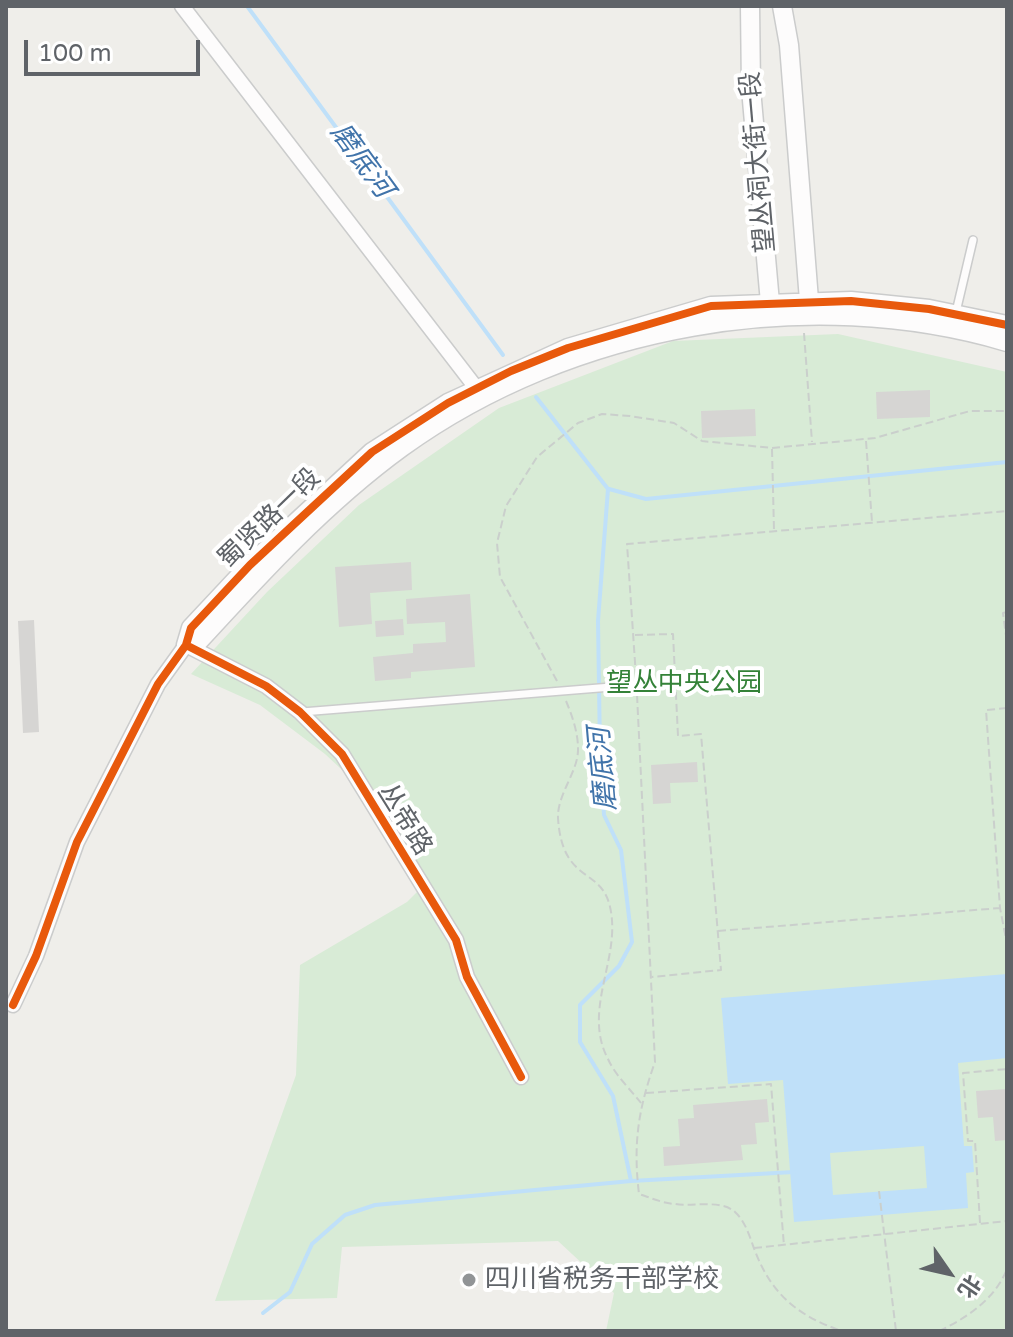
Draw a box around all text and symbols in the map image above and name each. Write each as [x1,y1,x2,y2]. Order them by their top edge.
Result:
scale bar [28,24,204,74]
text: 100 m [38,39,112,68]
street label: 望丛祠大街一段 [736,70,782,254]
water label: 磨底河 [323,117,399,205]
street label: 蜀贤路一段 [212,463,328,575]
park label: 望丛中央公园 [606,668,762,700]
water label: 磨底河 [584,726,624,812]
street label: 丛帝路 [370,779,438,861]
north arrow [909,1233,989,1313]
place label: 四川省税务干部学校 [485,1264,719,1296]
text: 北 [952,1270,986,1303]
marker: 四川省税务干部学校 [460,1271,478,1289]

